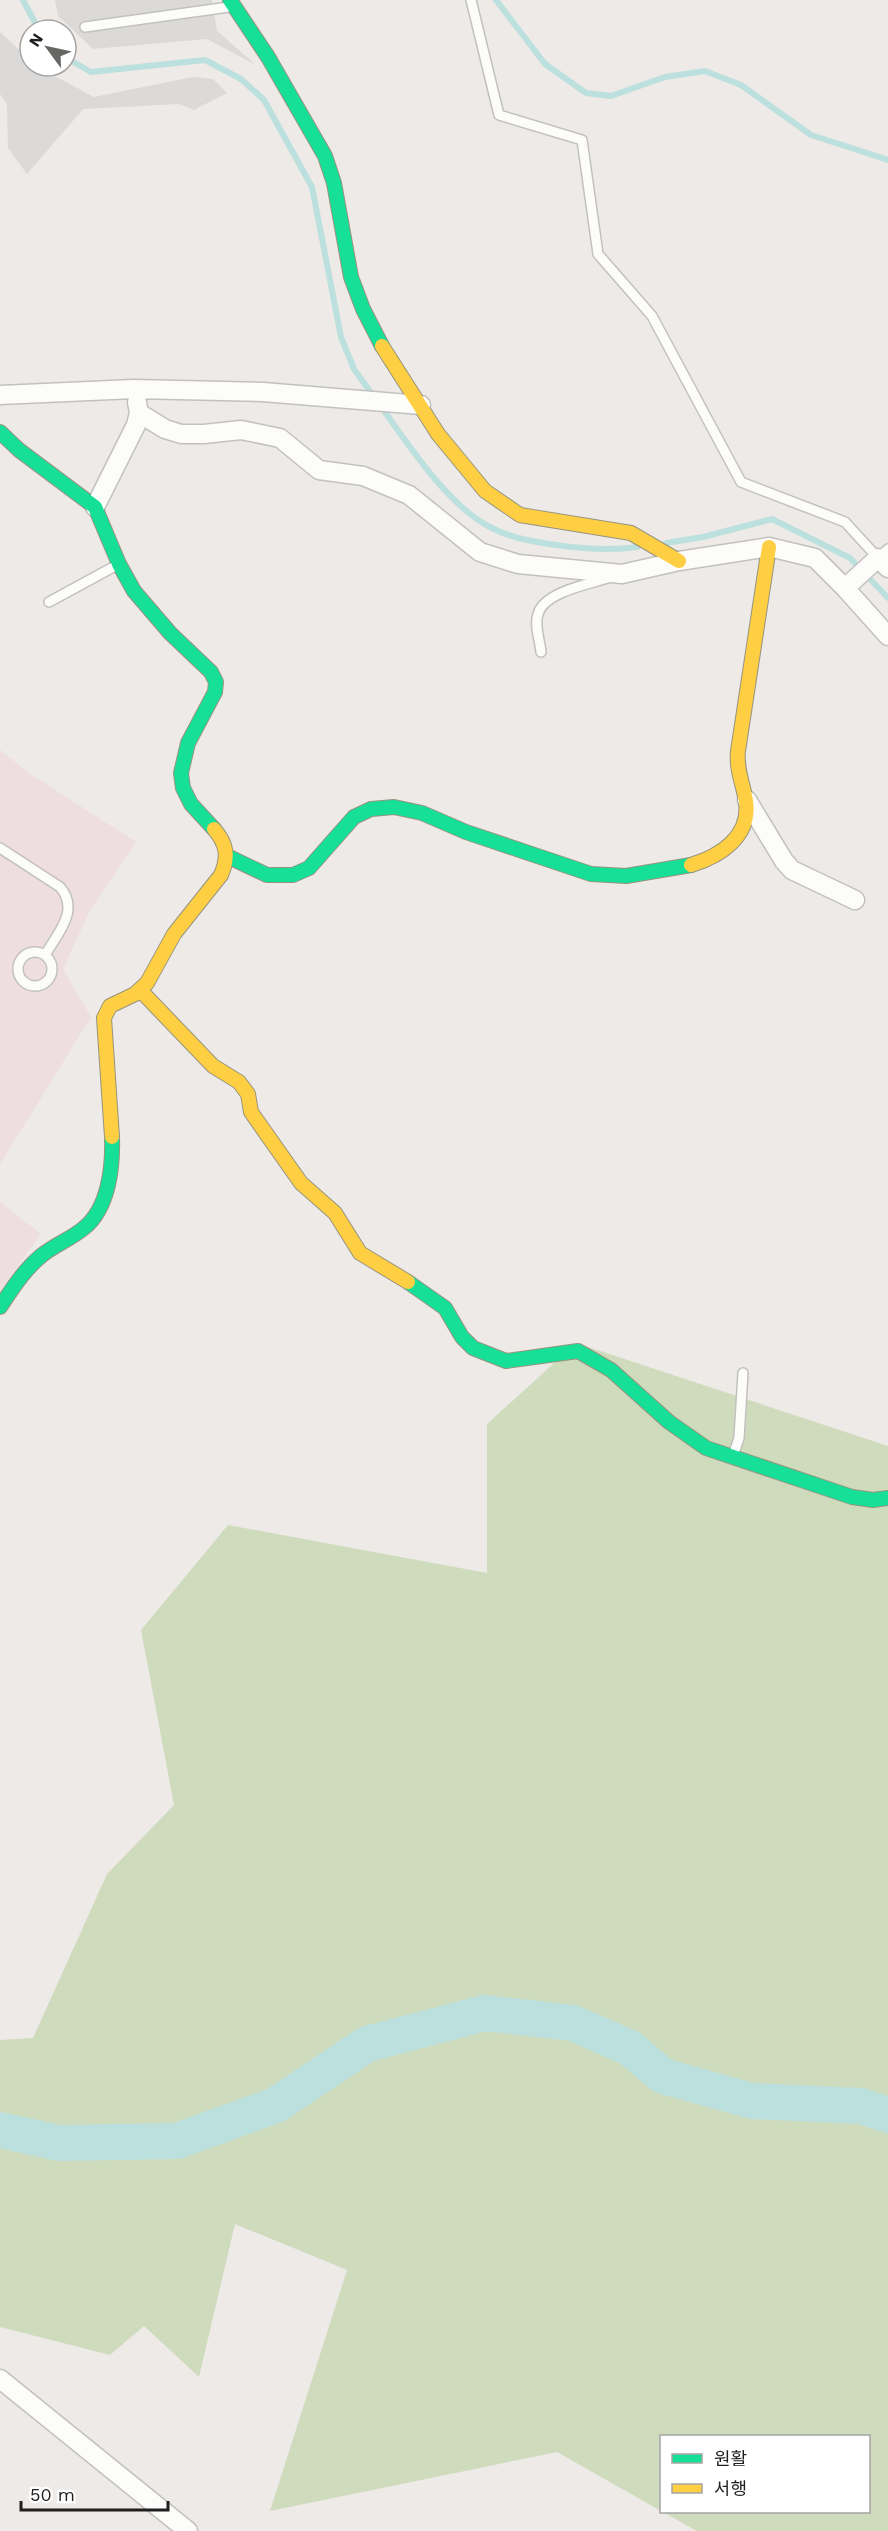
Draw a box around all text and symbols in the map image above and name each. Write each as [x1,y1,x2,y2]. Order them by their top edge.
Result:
north arrow [18,18,78,78]
text: N [25,30,47,50]
legend [660,2435,870,2513]
text: 원활 [714,2448,747,2469]
scale bar [21,2474,168,2512]
text: 서행 [714,2478,747,2499]
text: 50 m [30,2484,75,2505]

